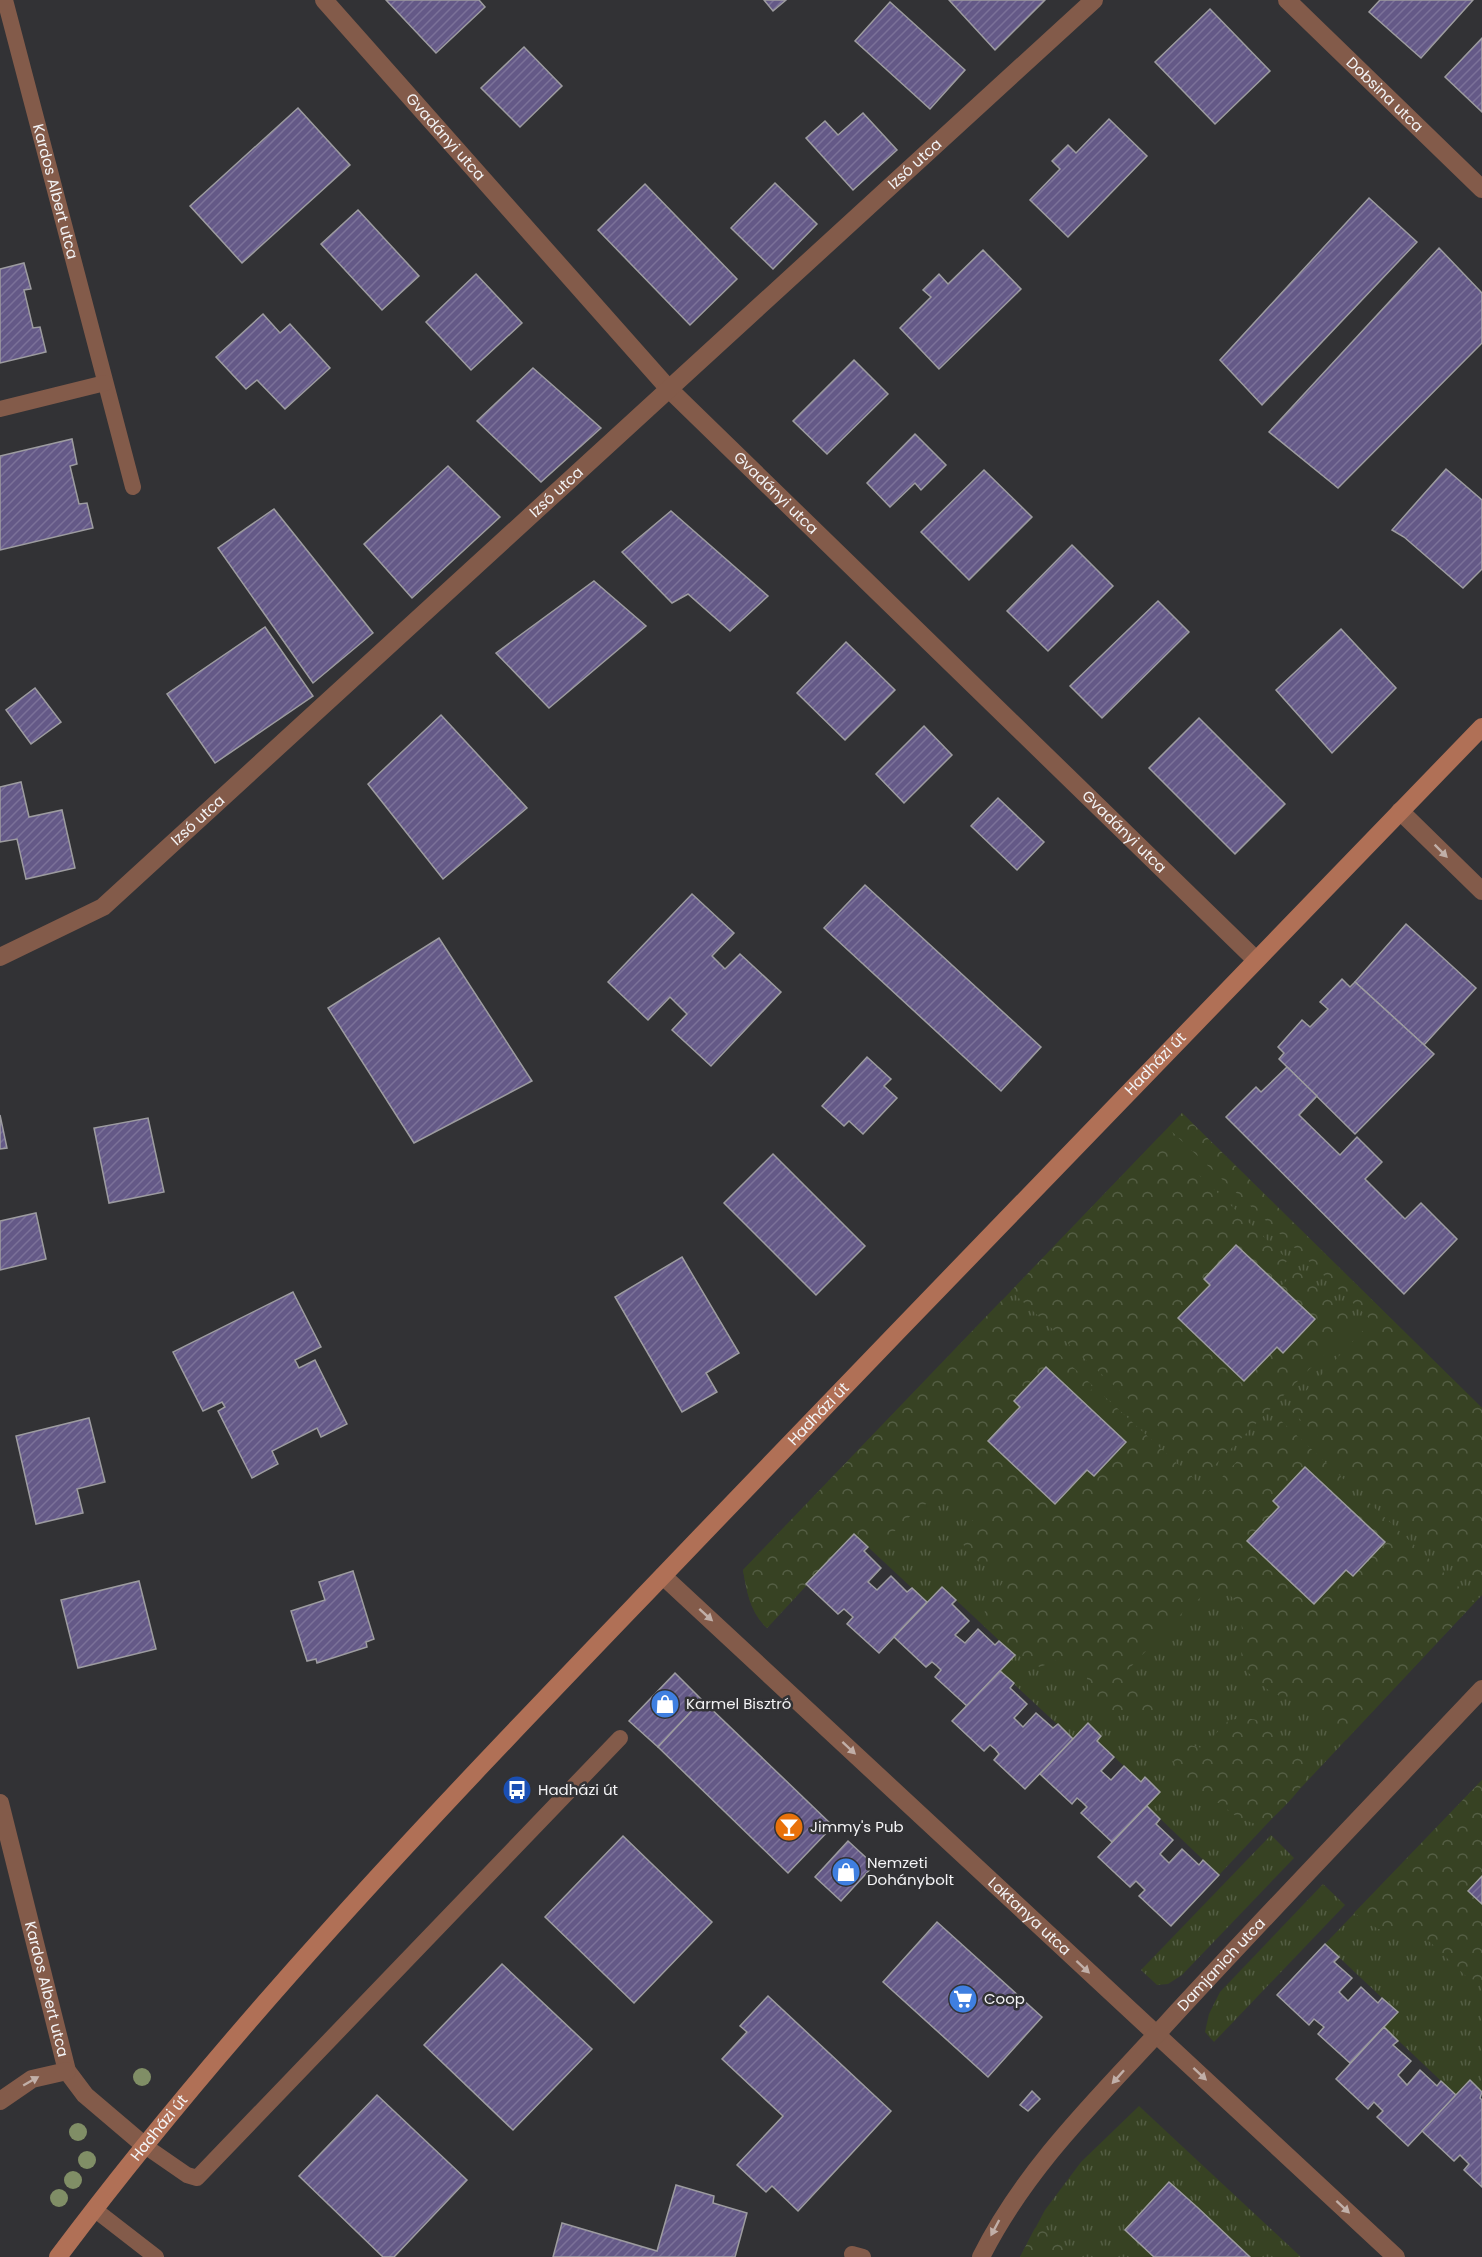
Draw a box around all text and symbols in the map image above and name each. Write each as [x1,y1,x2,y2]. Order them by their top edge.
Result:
street label: Dobsina utca [1342,52,1428,137]
street label: Gvadányi utca [401,88,490,185]
street label: Kardos Albert utca [28,121,84,261]
street label: Izsó utca [883,133,946,194]
street label: Gvadányi utca [729,446,823,539]
street label: Izsó utca [524,462,588,522]
street label: Gvadányi utca [1078,785,1172,878]
street label: Izsó utca [166,790,229,850]
one-way arrow [1434,844,1449,858]
street label: Hadházi út [1120,1027,1190,1100]
street label: Hadházi út [783,1378,853,1450]
one-way arrow [698,1608,713,1621]
shop icon: Karmel Bisztró [649,1688,681,1720]
place label: Karmel Bisztró [686,1693,791,1714]
one-way arrow [841,1741,856,1755]
bus stop icon: Hadházi út [501,1774,533,1806]
place label: Hadházi út [538,1779,618,1800]
bar icon: Jimmy's Pub [773,1811,805,1843]
place label: Jimmy's Pub [810,1816,904,1837]
place label: Nemzeti Dohánybolt [867,1852,954,1890]
shop icon: Nemzeti Dohánybolt [830,1856,862,1888]
street label: Laktanya utca [983,1872,1076,1960]
street label: Damjanich utca [1172,1913,1270,2015]
street label: Kardos Albert utca [20,1919,74,2059]
one-way arrow [1076,1960,1091,1974]
supermarket icon: Coop [947,1983,979,2015]
place label: Coop [984,1988,1025,2009]
one-way arrow [1192,2067,1207,2080]
one-way arrow [1112,2069,1125,2084]
one-way arrow [23,2076,40,2086]
street label: Hadházi út [125,2090,192,2165]
one-way arrow [1335,2200,1350,2214]
one-way arrow [990,2220,1000,2237]

